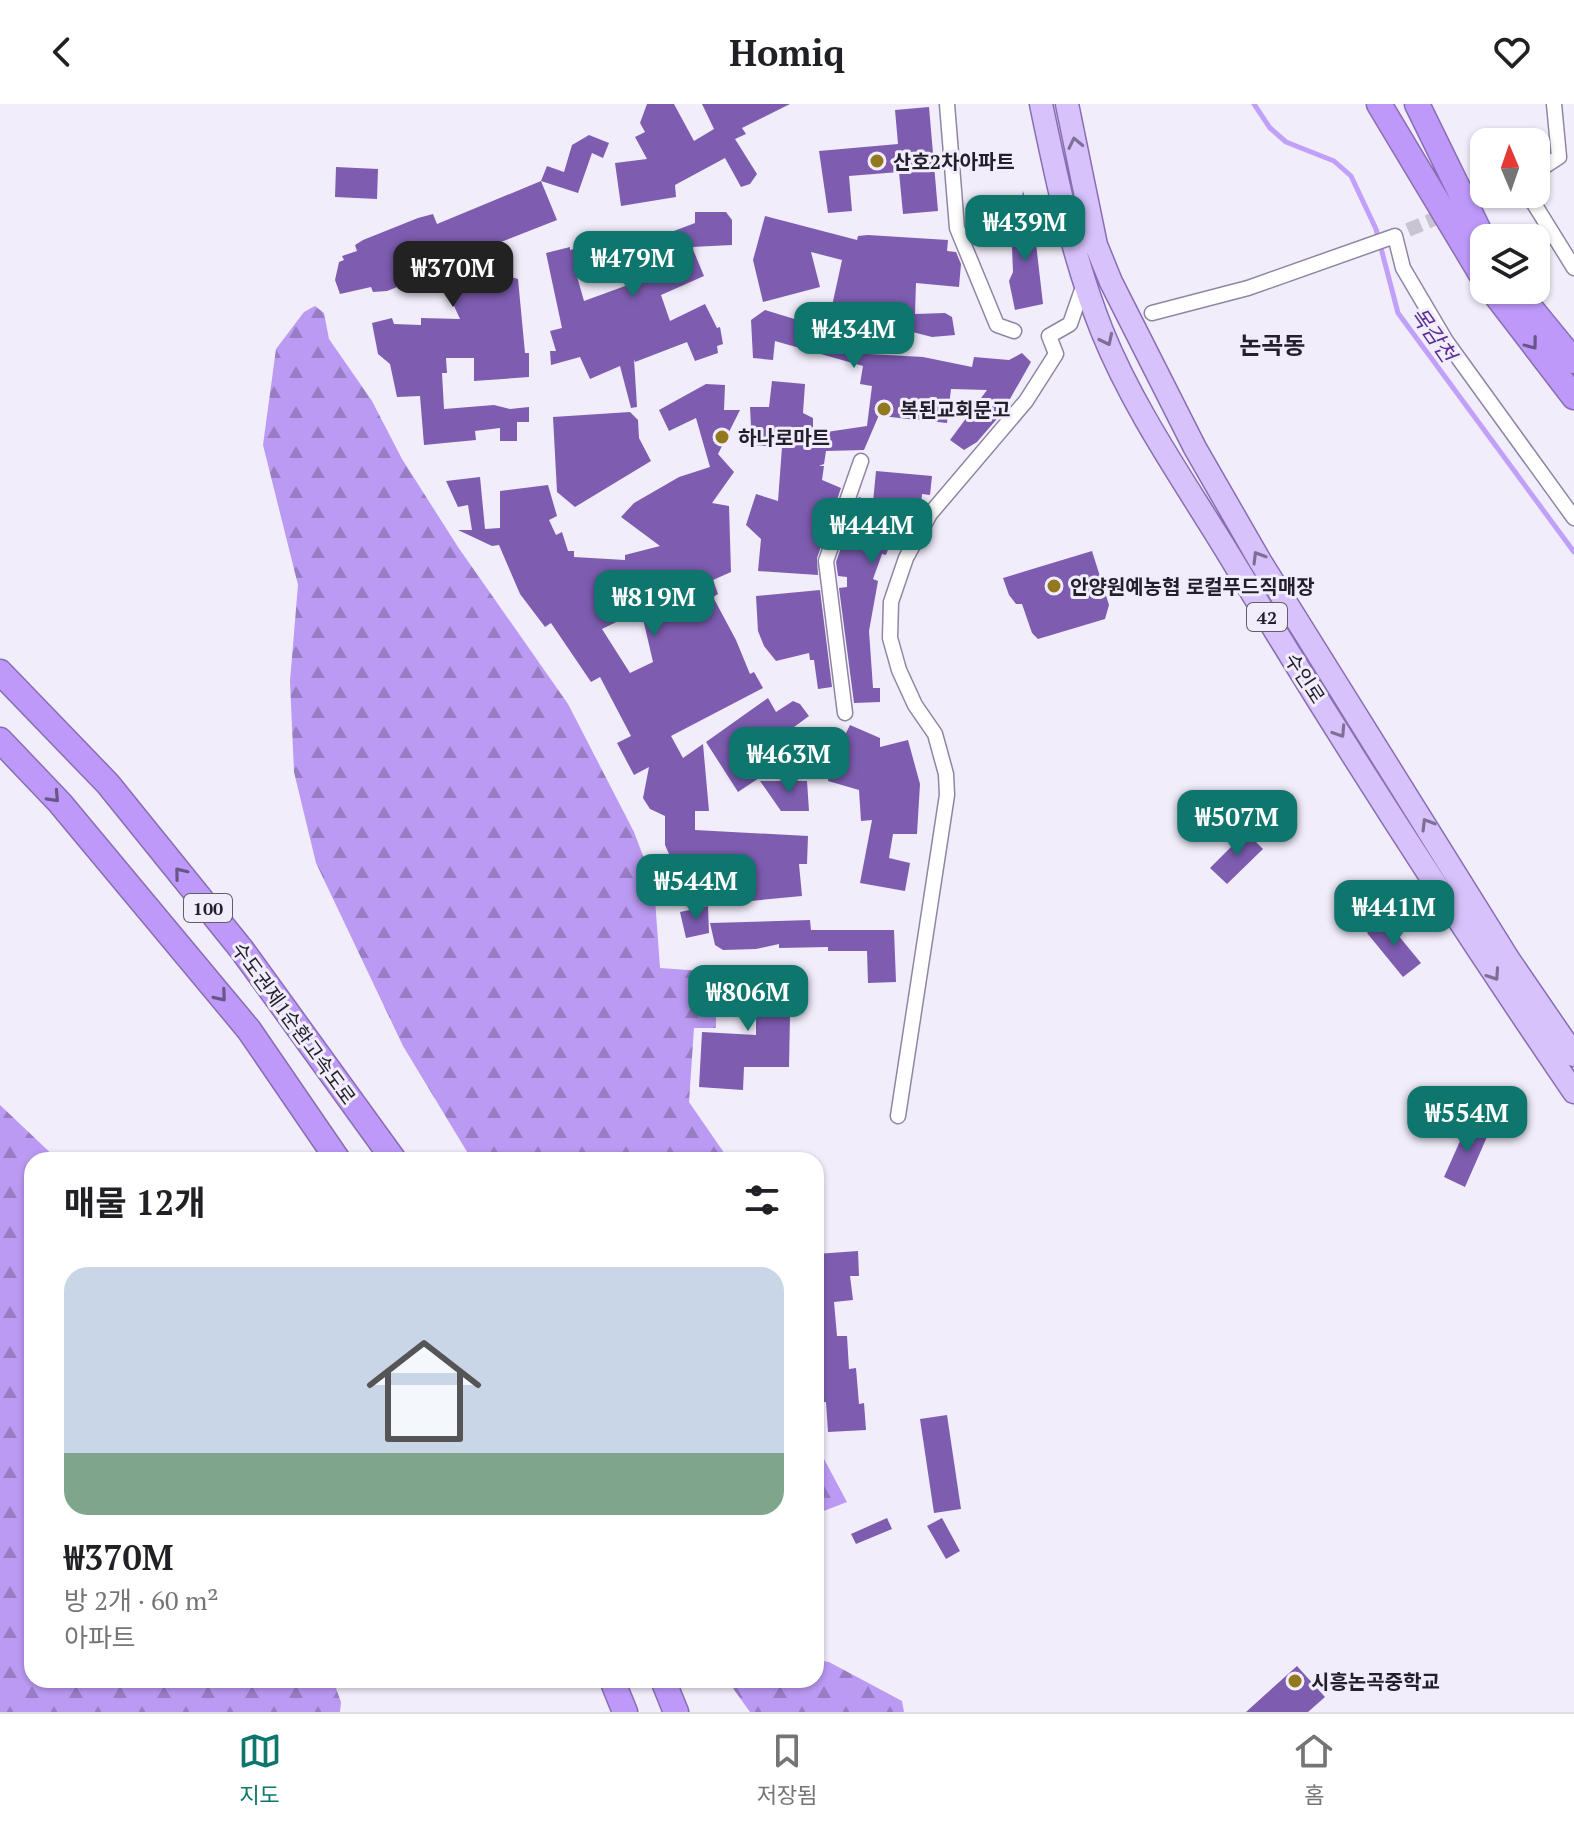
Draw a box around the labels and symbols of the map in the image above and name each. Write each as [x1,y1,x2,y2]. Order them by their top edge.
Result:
north arrow [1470,128,1550,208]
one-way arrow [1067,137,1084,150]
place label: 산호2차아파트 [893,148,1015,175]
marker: 산호2차아파트 [868,152,886,170]
pin: ₩439M [969,195,1081,263]
pin: ₩479M [577,231,689,299]
pin: ₩370M [397,241,509,309]
water label: 목감천 [1405,301,1465,369]
pin: ₩434M [798,302,910,370]
district label: 논곡동 [1239,329,1305,361]
one-way arrow [1097,332,1113,347]
one-way arrow [1522,336,1536,350]
place label: 복된교회문고 [900,396,1010,423]
marker: 복된교회문고 [875,400,893,418]
place label: 하나로마트 [738,424,830,451]
marker: 하나로마트 [713,428,731,446]
pin: ₩444M [816,498,928,566]
one-way arrow [1252,551,1268,566]
pin: ₩819M [598,570,710,638]
place label: 안양원예농협 로컬푸드직매장 [1070,573,1315,600]
marker: 안양원예농협 로컬푸드직매장 [1045,577,1063,595]
road number: 42 [1247,603,1287,631]
street label: 수인로 [1279,647,1331,709]
one-way arrow [1330,723,1345,738]
pin: ₩463M [733,727,845,795]
one-way arrow [44,788,59,802]
pin: ₩507M [1181,790,1293,858]
one-way arrow [1421,818,1436,833]
pin: ₩544M [640,854,752,922]
one-way arrow [175,868,190,882]
pin: ₩441M [1338,880,1450,948]
road number: 100 [184,894,232,922]
street label: 수도권제1순환고속도로 [226,936,362,1110]
pin: ₩806M [692,965,804,1033]
one-way arrow [1484,967,1499,981]
one-way arrow [211,987,226,1002]
pin: ₩554M [1411,1086,1523,1154]
place label: 시흥논곡중학교 [1311,1668,1440,1695]
marker: 시흥논곡중학교 [1286,1672,1304,1690]

